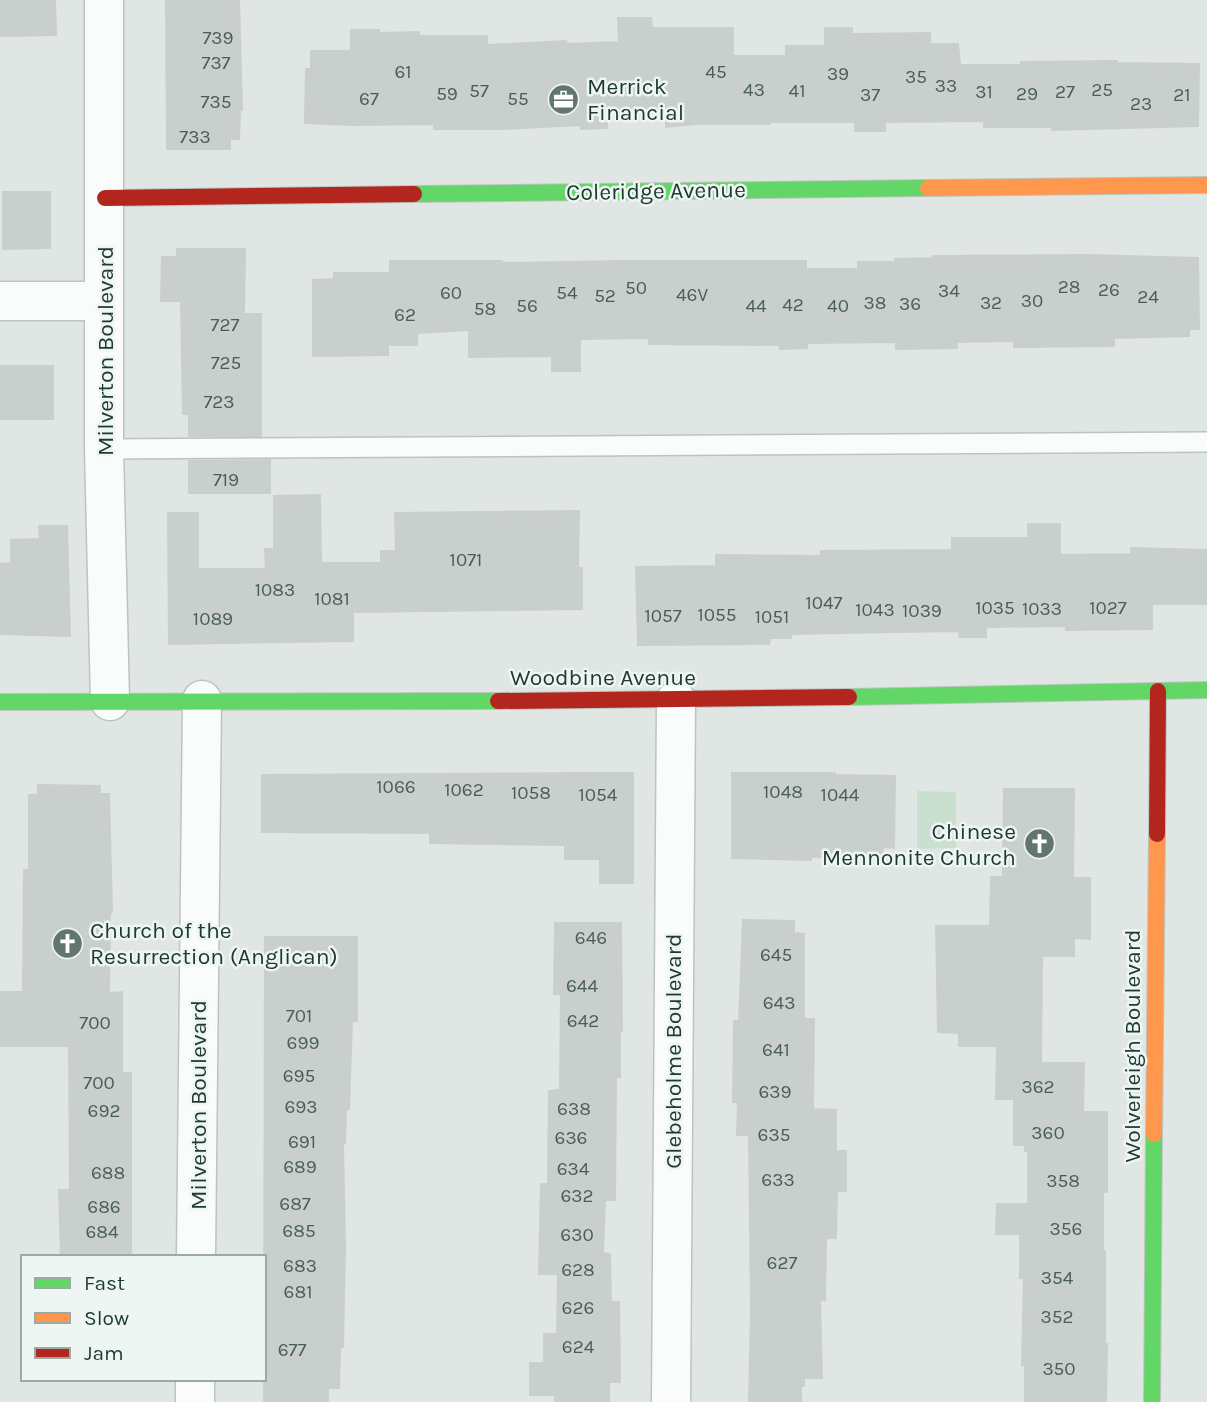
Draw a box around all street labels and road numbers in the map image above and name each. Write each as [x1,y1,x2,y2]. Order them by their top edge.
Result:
street label: Coleridge Avenue [566,176,746,206]
street label: Milverton Boulevard [92,246,119,456]
street label: Woodbine Avenue [510,664,696,691]
street label: Wolverleigh Boulevard [1119,929,1146,1163]
street label: Glebeholme Boulevard [660,933,687,1169]
street label: Milverton Boulevard [185,1000,212,1210]

